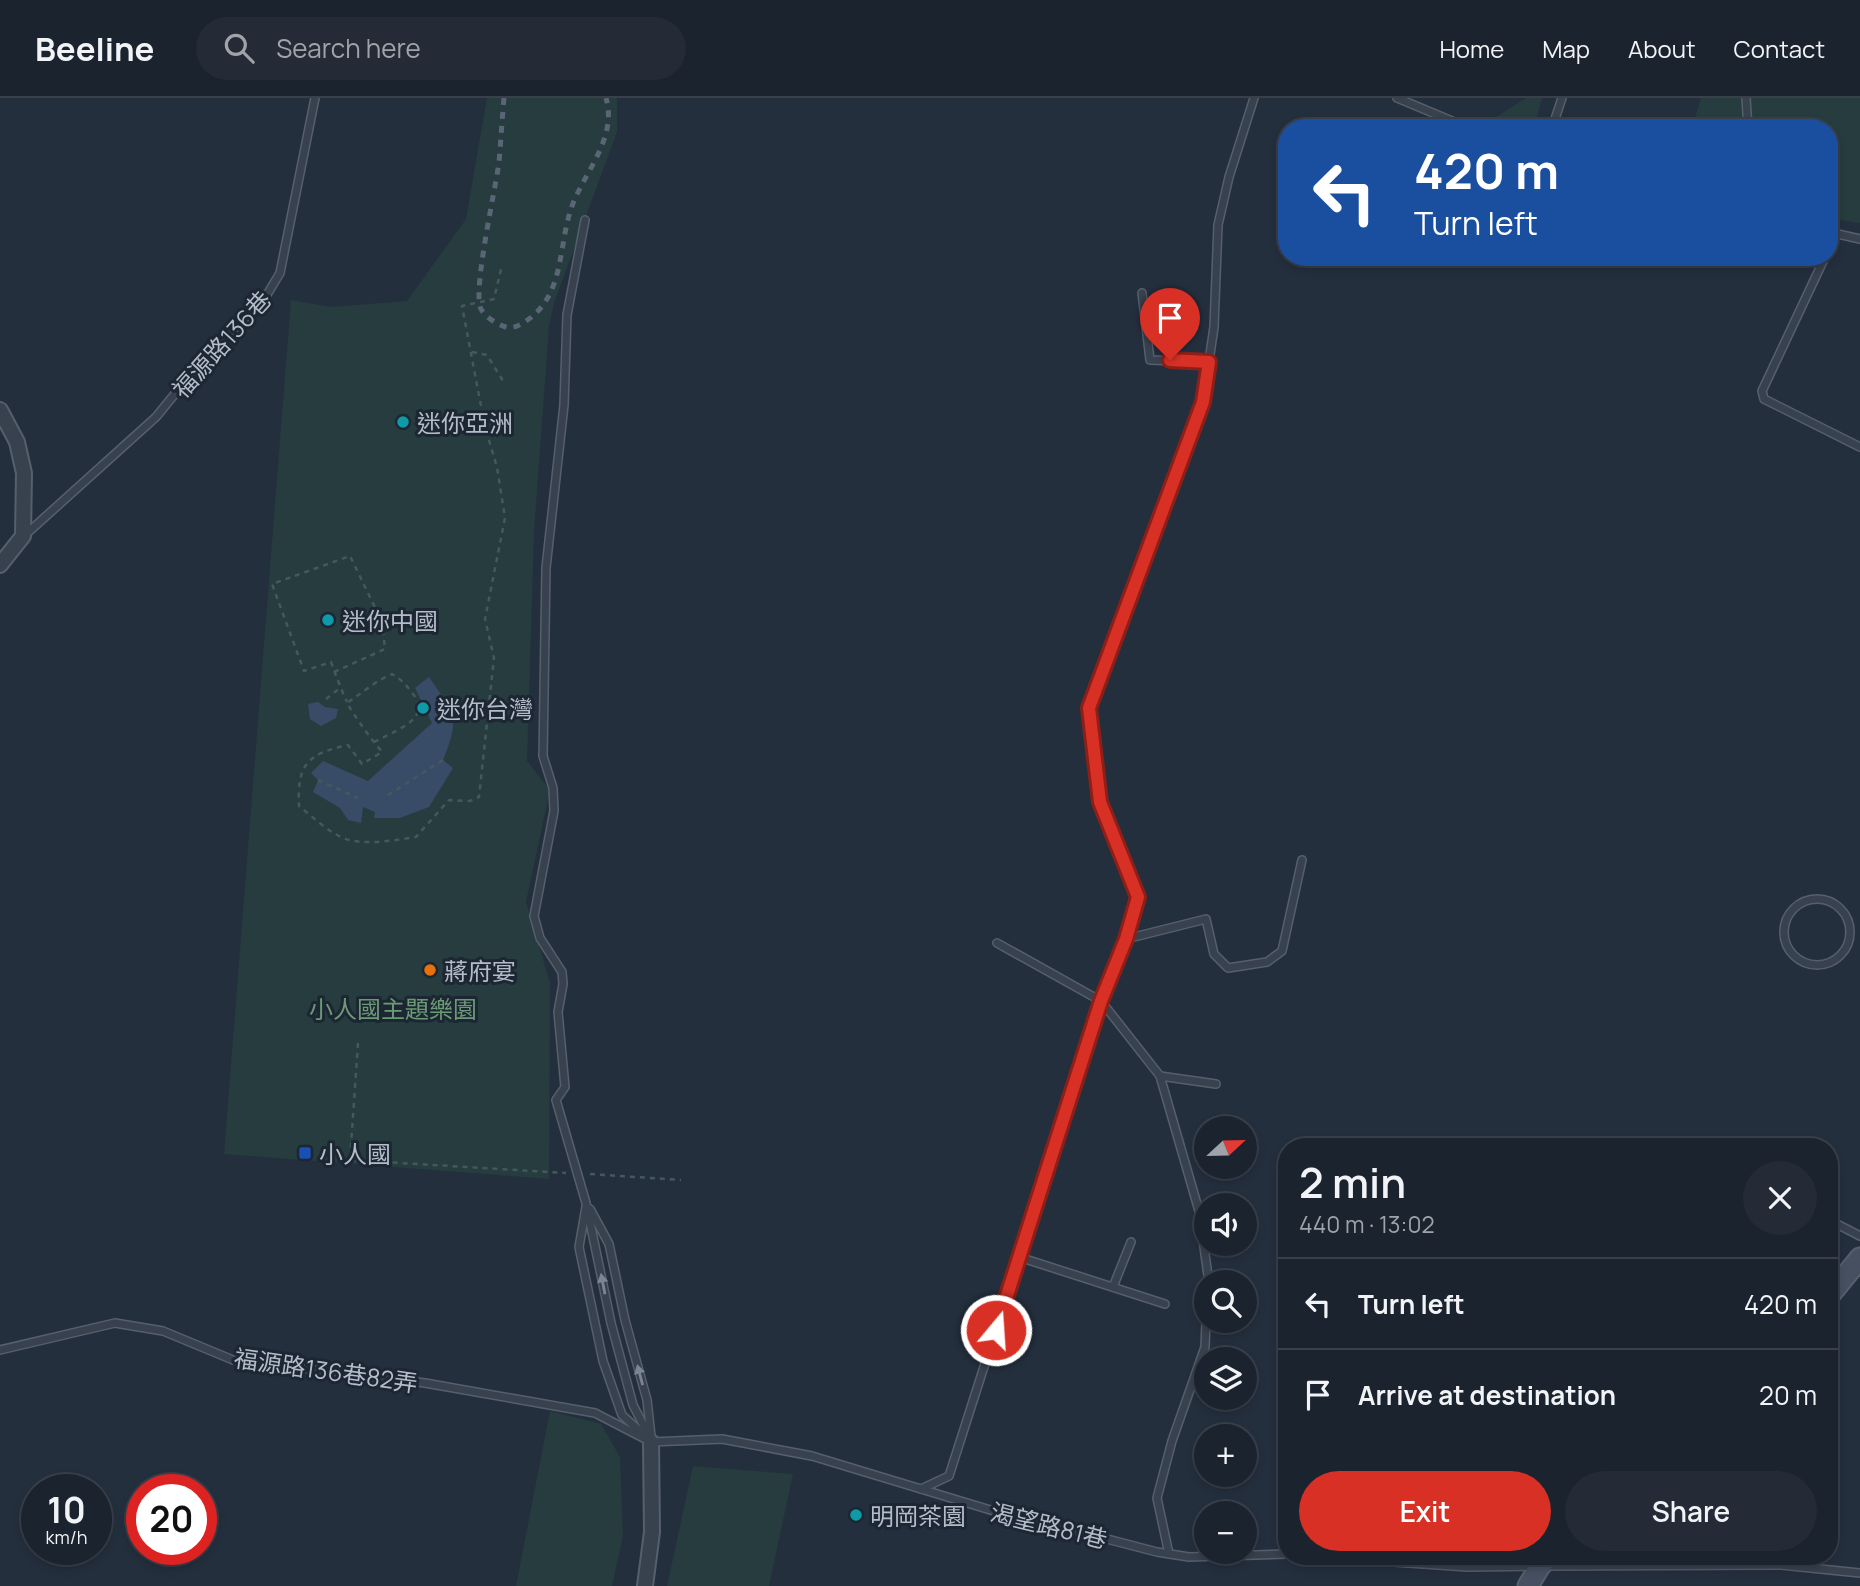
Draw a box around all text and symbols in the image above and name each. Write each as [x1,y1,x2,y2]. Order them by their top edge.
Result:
search box [196,17,686,80]
text: Beeline [35,26,154,71]
icon: search [220,29,258,67]
text: Search here [276,30,421,66]
text: Home [1439,32,1504,65]
text: Map [1542,32,1590,65]
text: About [1628,32,1696,65]
text: Contact [1734,32,1825,65]
text: 420 m [1414,137,1559,204]
icon: left [1299,147,1390,238]
text: Turn left [1414,201,1538,245]
street label: 福源路136巷 [164,283,278,405]
pin [1140,288,1200,360]
icon: arrive [1151,299,1189,337]
place label: 迷你亞洲 [417,406,513,439]
marker: 迷你亞洲 [395,414,411,430]
place label: 迷你中國 [342,604,438,637]
marker: 迷你中國 [320,612,336,628]
place label: 迷你台灣 [437,692,533,725]
marker: 迷你台灣 [415,700,431,716]
place label: 蔣府宴 [444,954,516,987]
marker: 蔣府宴 [422,962,438,978]
park label: 小人國主題樂園 [309,992,477,1025]
north arrow [1194,1116,1256,1180]
map controls [1194,1116,1257,1564]
place label: 小人國 [319,1137,391,1170]
marker: 小人國 [297,1145,313,1161]
text: 2 min [1299,1153,1406,1211]
button: close [1743,1161,1817,1235]
button: sound [1194,1193,1257,1256]
text: 440 m · 13:02 [1299,1208,1435,1240]
button: search [1194,1270,1257,1333]
one-way arrow [597,1273,608,1295]
icon: left [1299,1285,1337,1323]
text: Turn left [1358,1286,1465,1322]
text: 420 m [1744,1286,1817,1322]
position arrow [959,1293,1033,1367]
street label: 福源路136巷82弄 [232,1341,420,1399]
button: layers [1194,1347,1257,1410]
one-way arrow [634,1364,645,1386]
icon: arrive [1299,1376,1337,1414]
text: Arrive at destination [1358,1377,1616,1413]
text: 20 m [1759,1377,1817,1413]
button: + [1194,1424,1257,1487]
button: Exit [1299,1471,1551,1551]
button: Share [1565,1471,1817,1551]
speed limit sign: 20 [126,1474,217,1565]
text: 10 [47,1486,86,1534]
street label: 渴望路81巷 [987,1495,1111,1555]
place label: 明岡茶園 [870,1499,966,1532]
button: − [1194,1501,1257,1564]
marker: 明岡茶園 [848,1507,864,1523]
text: km/h [46,1525,87,1549]

